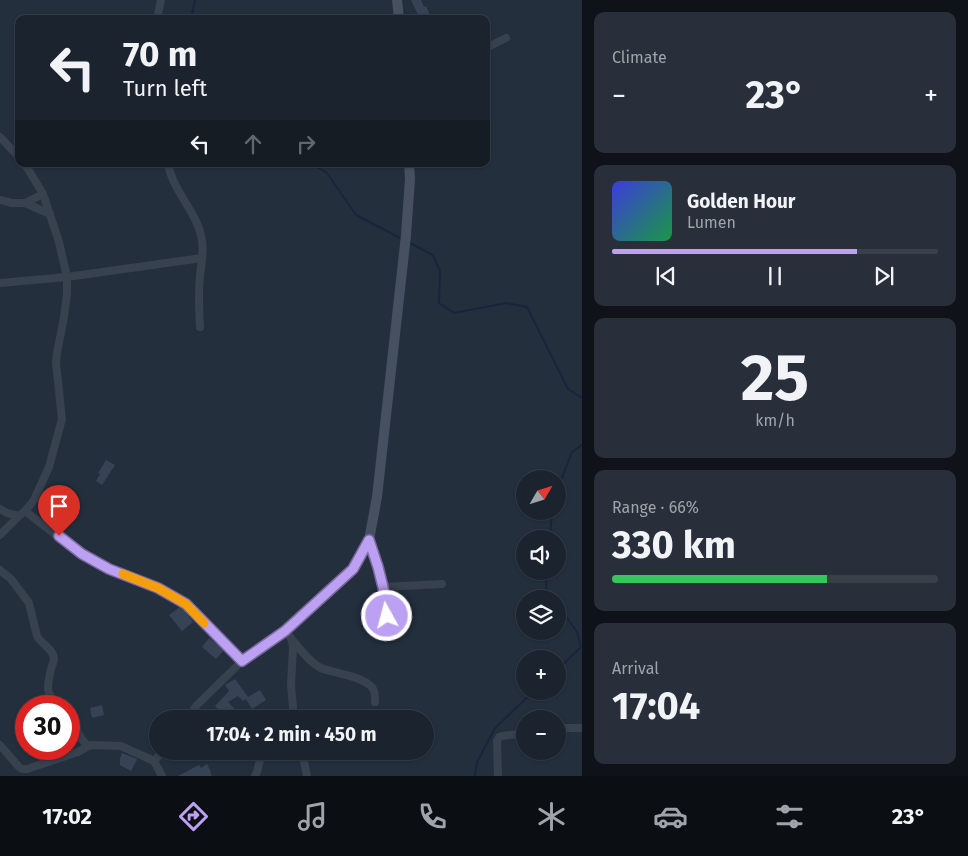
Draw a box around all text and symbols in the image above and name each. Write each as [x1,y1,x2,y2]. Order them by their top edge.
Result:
text: 70 m [123,33,197,75]
icon: left [40,35,105,100]
text: Climate [612,48,667,67]
text: 23° [746,72,805,118]
text: Turn left [123,75,207,102]
text: − [612,79,626,112]
text: + [924,79,938,112]
icon: left [186,130,214,158]
icon: ahead [239,130,267,158]
icon: right [292,130,320,158]
text: Golden Hour [687,190,796,213]
text: Lumen [687,213,736,232]
icon: previous [652,262,680,290]
icon: pause [761,262,789,290]
icon: next [870,262,898,290]
text: 25 [741,339,809,417]
text: km/h [755,411,795,430]
north arrow [516,470,566,520]
map controls [516,470,566,760]
pin [38,485,80,536]
icon: arrive [45,492,73,520]
text: Range · 66% [612,498,699,517]
text: 330 km [612,522,736,568]
button: sound [516,530,566,580]
position arrow [360,589,412,641]
button: layers [516,590,566,640]
button: + [516,650,566,700]
text: Arrival [612,659,659,678]
text: 17:04 [612,683,700,729]
speed limit sign: 30 [15,695,80,760]
button: − [516,710,566,760]
text: 17:04 · 2 min · 450 m [206,723,377,746]
icon: directions [176,799,211,834]
icon: music [295,799,330,834]
icon: phone [415,799,450,834]
icon: climate [534,799,569,834]
icon: car [653,799,688,834]
icon: filters [772,799,807,834]
text: 17:02 [42,803,92,830]
text: 23° [892,803,926,830]

